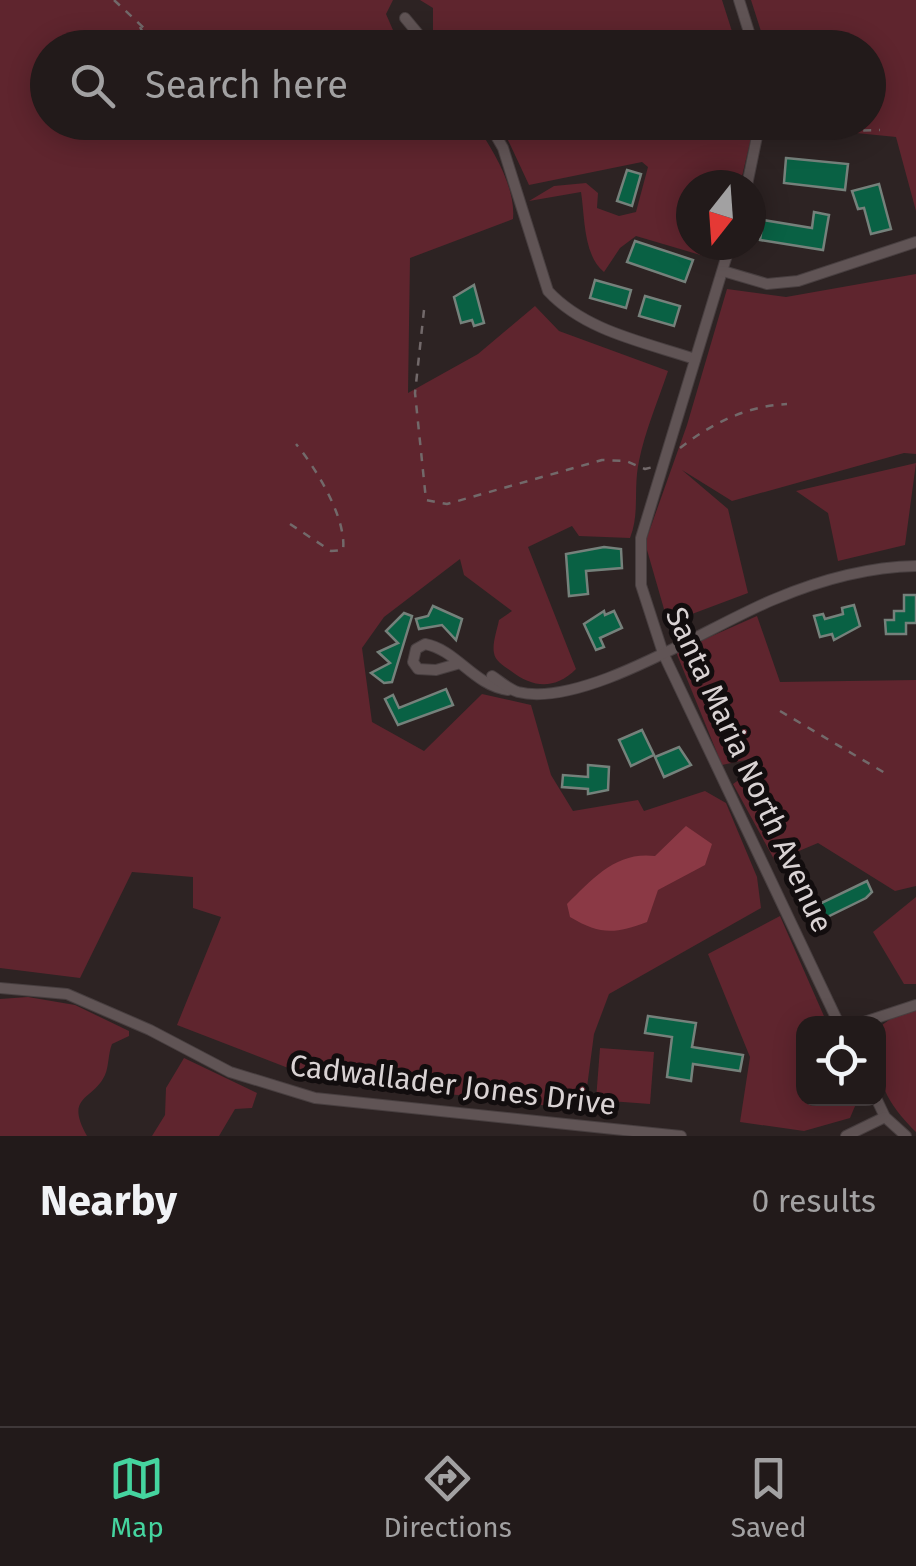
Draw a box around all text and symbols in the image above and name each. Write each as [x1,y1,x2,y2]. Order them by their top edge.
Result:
search box [30,30,886,140]
icon: search [65,58,120,113]
text: Search here [145,62,348,108]
north arrow [676,170,766,260]
street label: Santa Maria North Avenue [658,602,840,938]
map controls [796,1016,886,1106]
button: locate [796,1016,886,1106]
street label: Cadwallader Jones Drive [288,1047,618,1123]
text: Nearby [40,1176,177,1226]
text: 0 results [751,1182,876,1220]
tab: Map [109,1451,164,1544]
tab: Directions [383,1451,512,1544]
tab: Saved [731,1451,807,1544]

